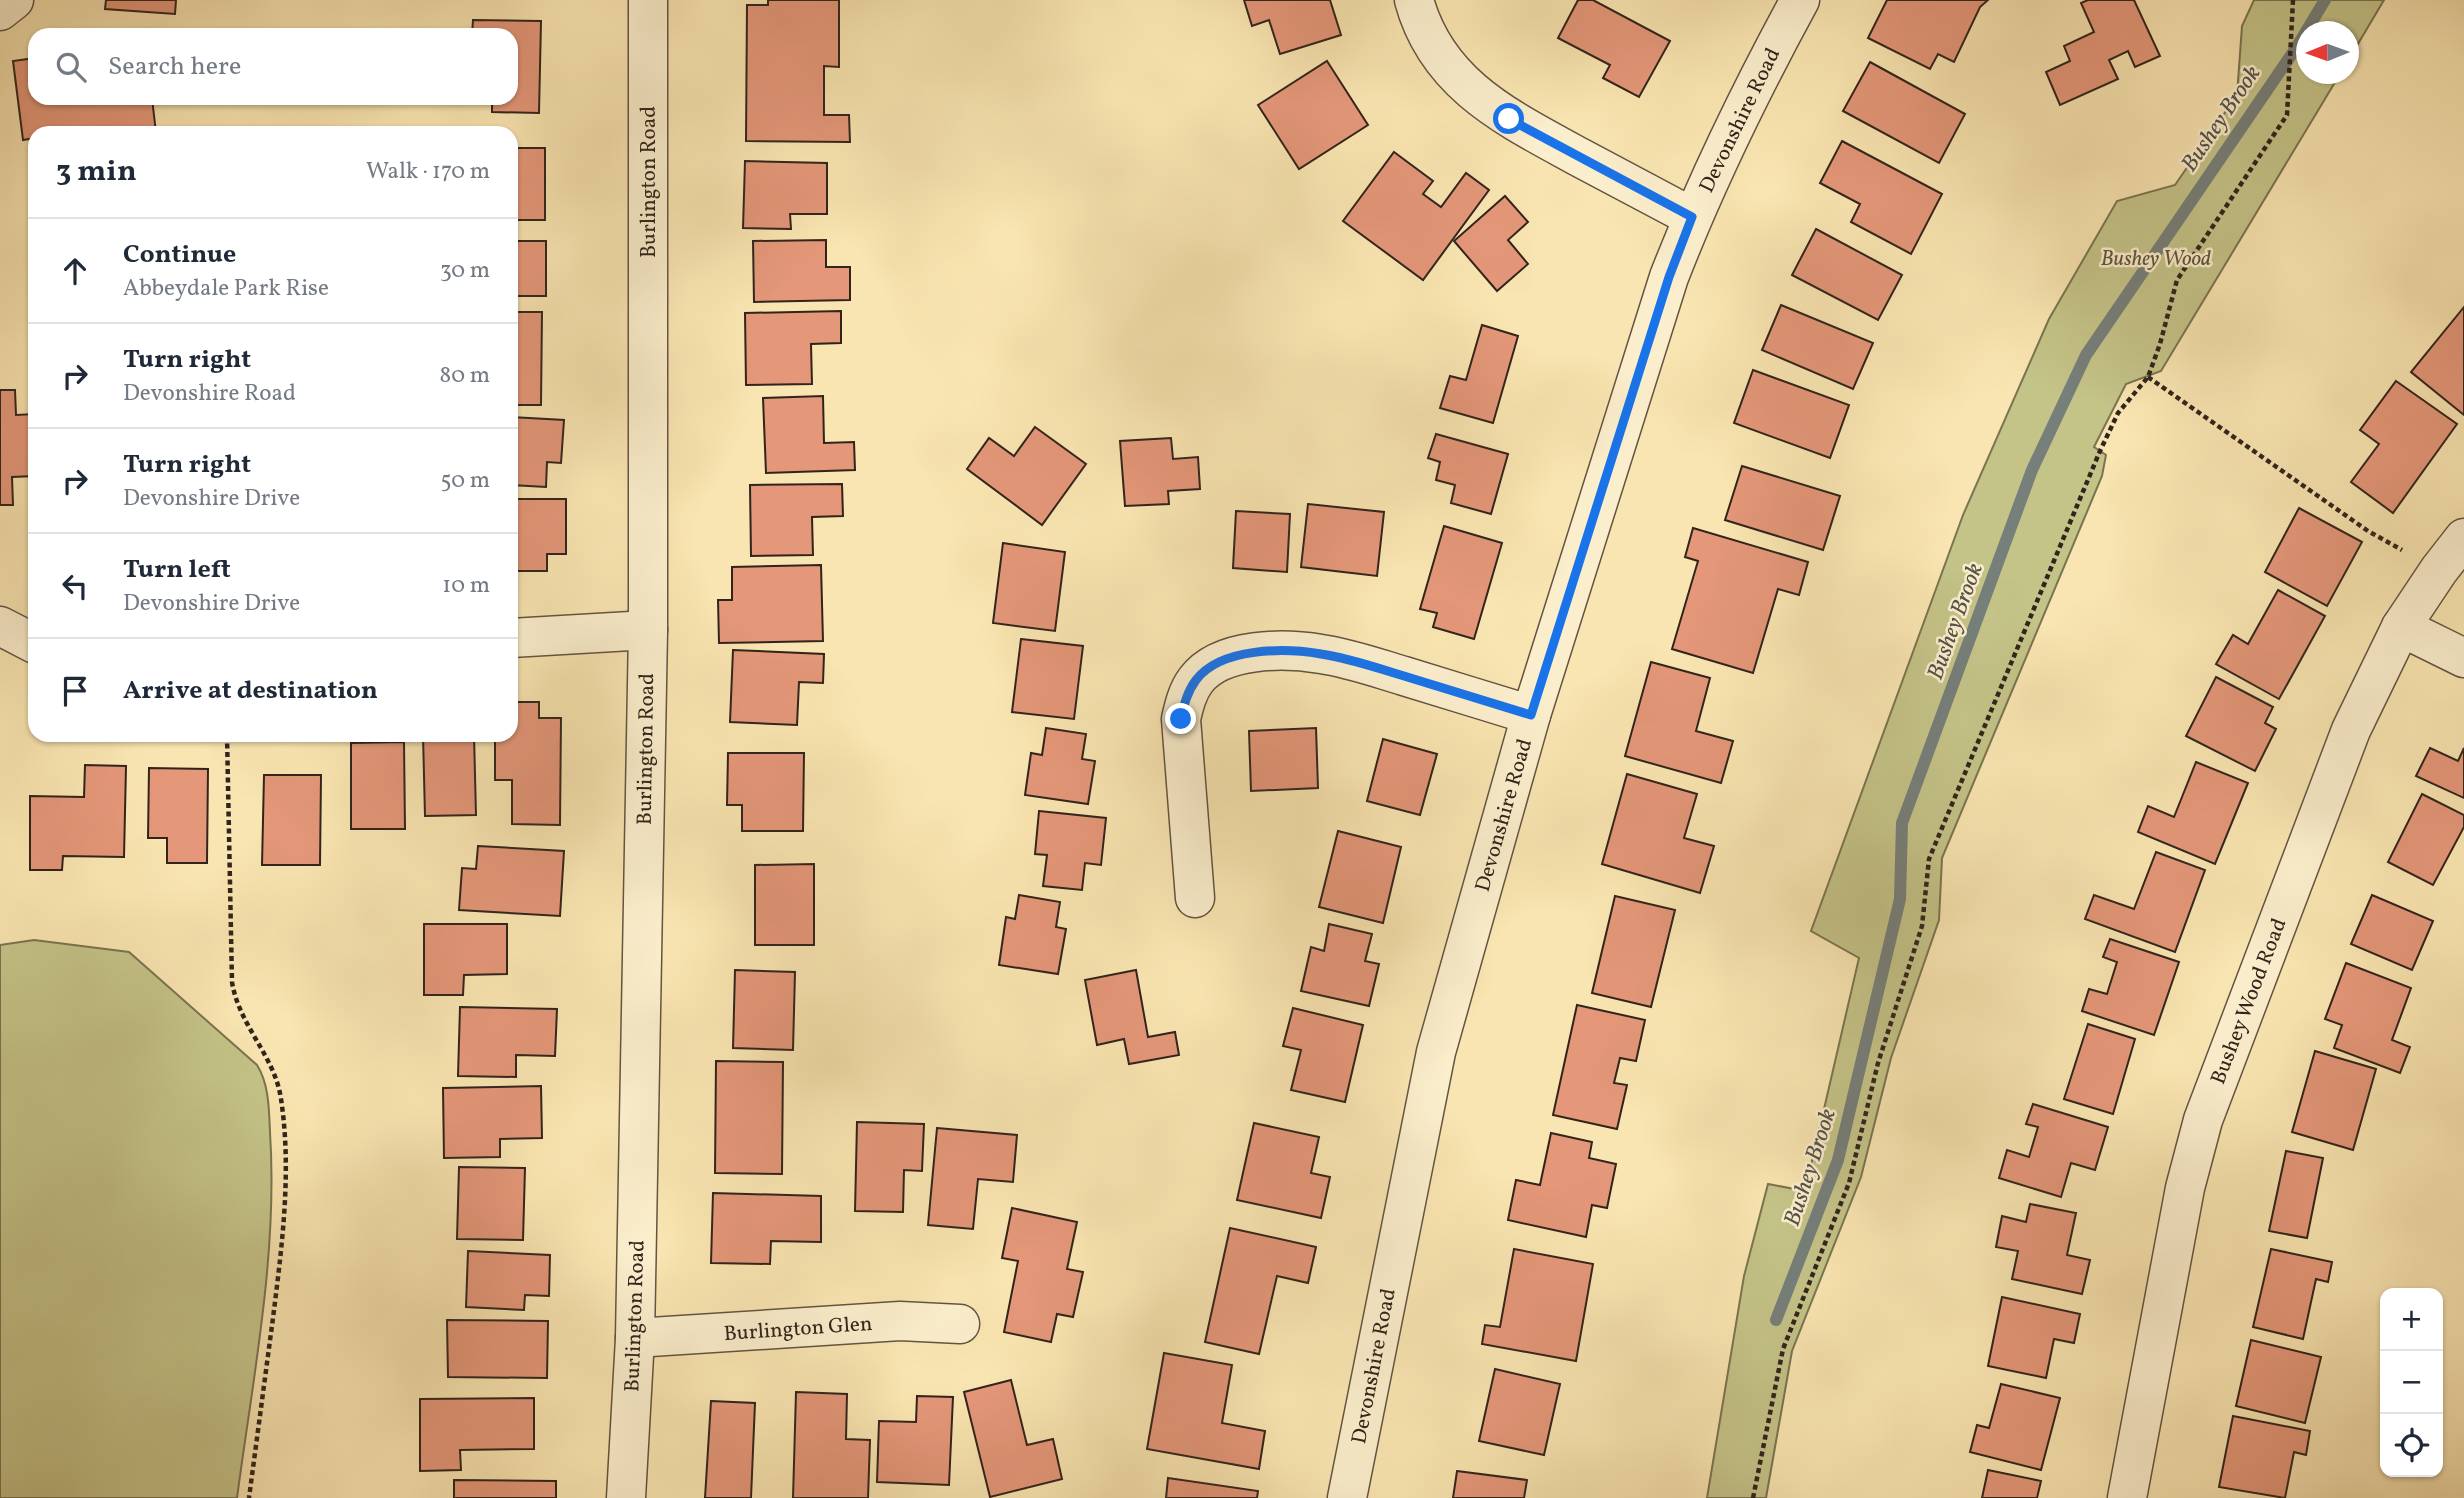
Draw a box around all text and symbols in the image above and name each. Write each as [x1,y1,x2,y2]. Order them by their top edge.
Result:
north arrow [2296,21,2359,84]
search box [28,28,518,105]
street label: Devonshire Road [1693,43,1788,198]
icon: search [52,48,90,86]
text: Search here [108,49,241,85]
water label: Bushey Brook [2174,59,2269,179]
route start [1493,103,1524,134]
street label: Burlington Road [635,106,664,258]
text: 3 min [56,151,137,193]
text: Walk · 170 m [366,156,490,188]
text: Continue [123,237,236,273]
park label: Bushey Wood [2101,245,2211,274]
icon: ahead [56,252,94,290]
text: 30 m [440,255,490,287]
text: Abbeydale Park Rise [123,273,329,305]
text: Turn right [123,342,251,378]
icon: right [56,357,94,395]
text: 80 m [440,360,490,392]
text: Devonshire Road [123,378,296,410]
text: Turn right [123,447,251,483]
icon: right [56,462,94,500]
text: 50 m [441,465,490,497]
text: Devonshire Drive [123,483,300,515]
text: Turn left [123,552,231,588]
water label: Bushey Brook [1920,559,1992,684]
icon: left [56,567,94,605]
text: 10 m [442,570,490,602]
text: Devonshire Drive [123,588,300,620]
icon: arrive [56,672,94,710]
text: Arrive at destination [123,673,378,709]
street label: Burlington Road [631,673,662,825]
route end [1165,703,1196,734]
street label: Devonshire Road [1469,736,1540,895]
street label: Bushey Wood Road [2204,914,2294,1089]
water label: Bushey Brook [1777,1104,1845,1230]
street label: Burlington Road [618,1240,653,1393]
street label: Devonshire Road [1345,1286,1404,1447]
map controls [2380,1288,2443,1477]
button: + [2380,1288,2443,1351]
street label: Burlington Glen [723,1310,873,1349]
button: − [2380,1351,2443,1414]
button: locate [2380,1414,2443,1477]

